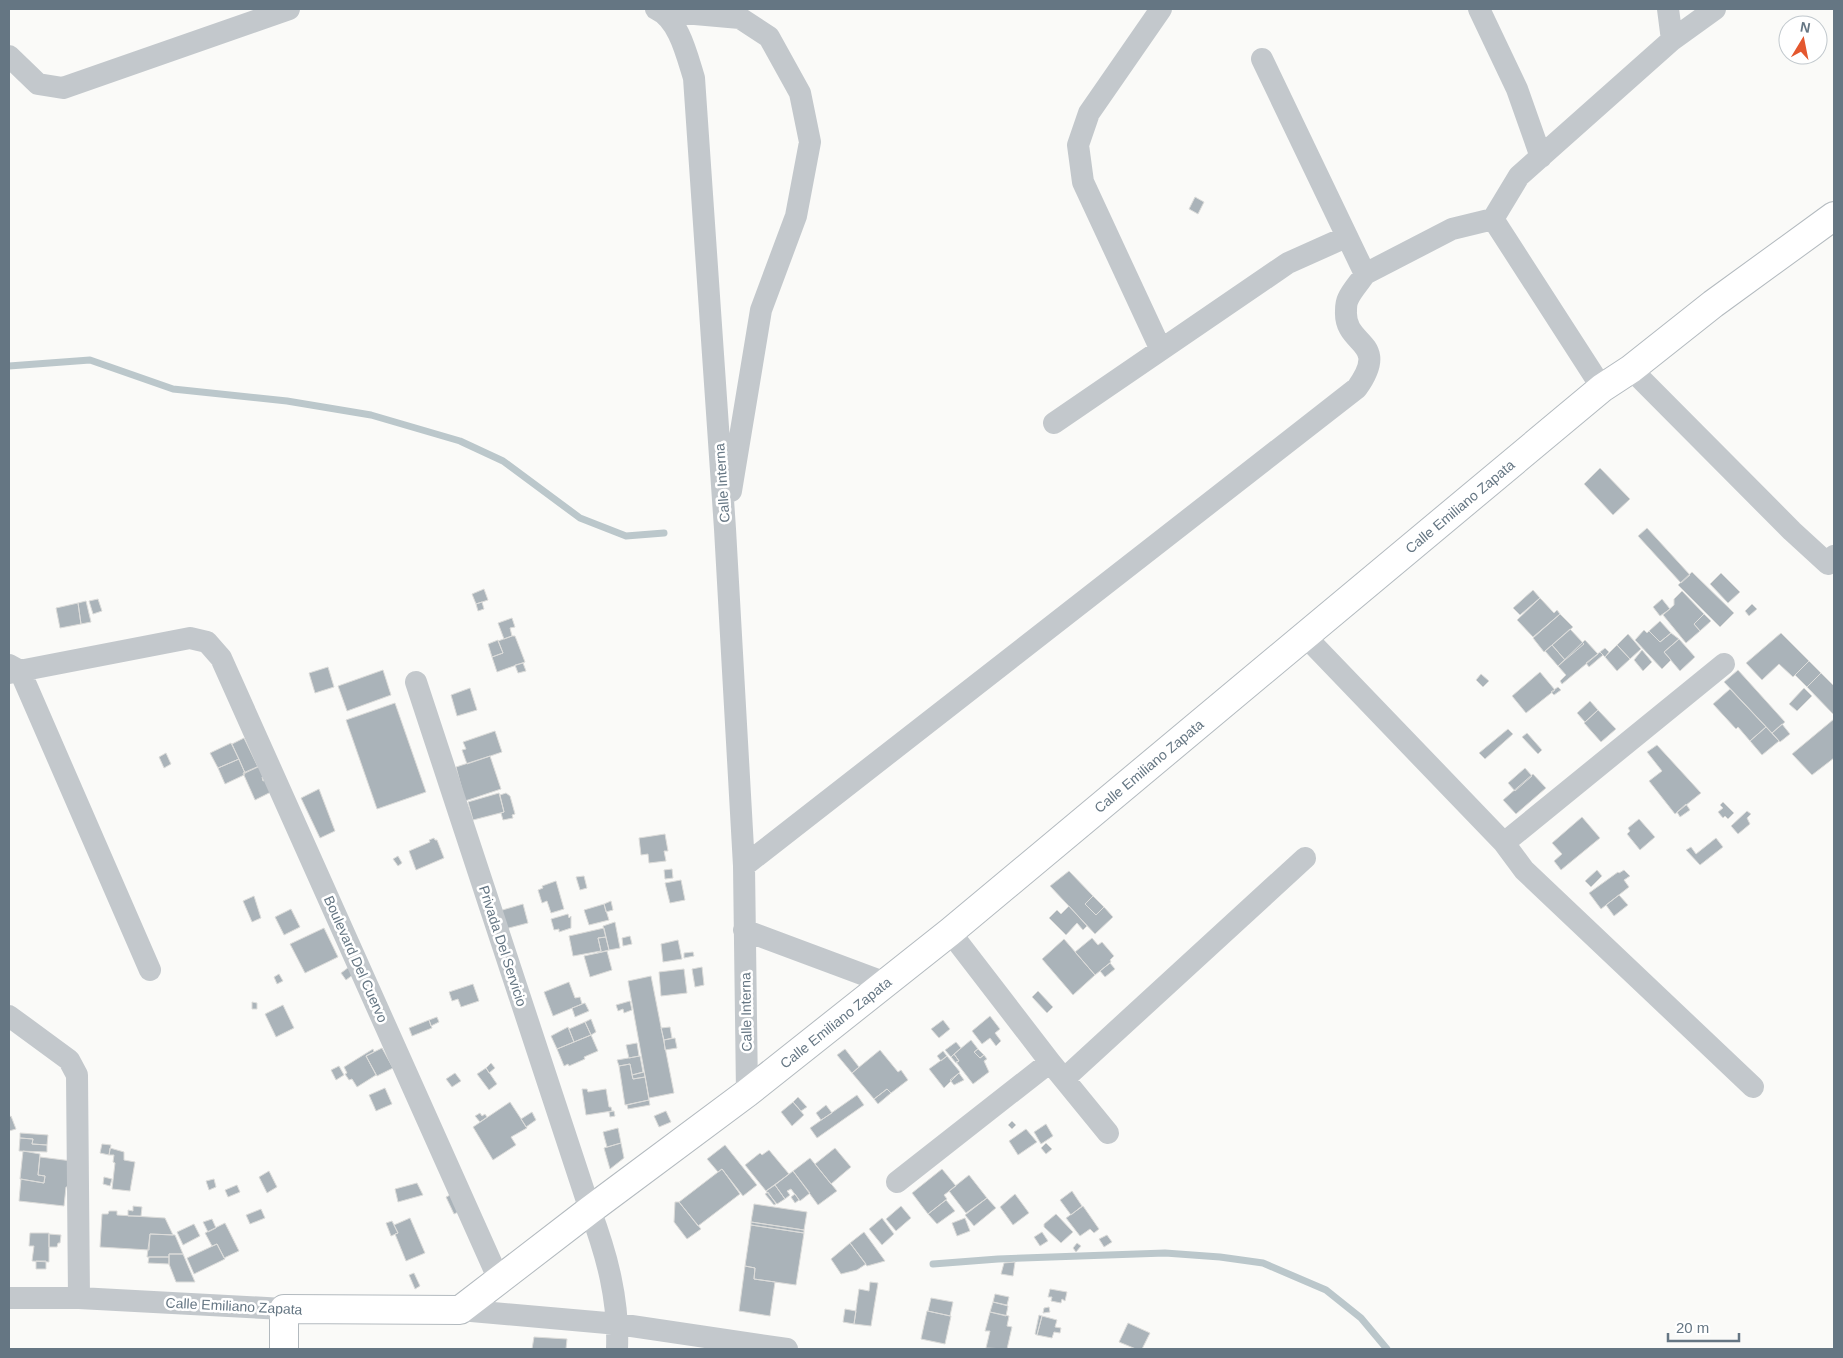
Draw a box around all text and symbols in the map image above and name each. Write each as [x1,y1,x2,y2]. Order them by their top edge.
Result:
north arrow [1778,15,1828,65]
text: N [1799,18,1812,36]
street label: Calle Interna [711,443,733,523]
street label: Calle Emiliano Zapata [1402,456,1518,557]
street label: Calle Emiliano Zapata [1091,716,1207,816]
street label: Privada Del Servicio [476,884,530,1009]
street label: Boulevard Del Cuervo [321,893,391,1025]
street label: Calle Interna [737,972,755,1052]
street label: Calle Emiliano Zapata [777,974,895,1072]
street label: Calle Emiliano Zapata [165,1294,303,1318]
scale bar [1668,1310,1739,1342]
text: 20 m [1676,1319,1709,1336]

